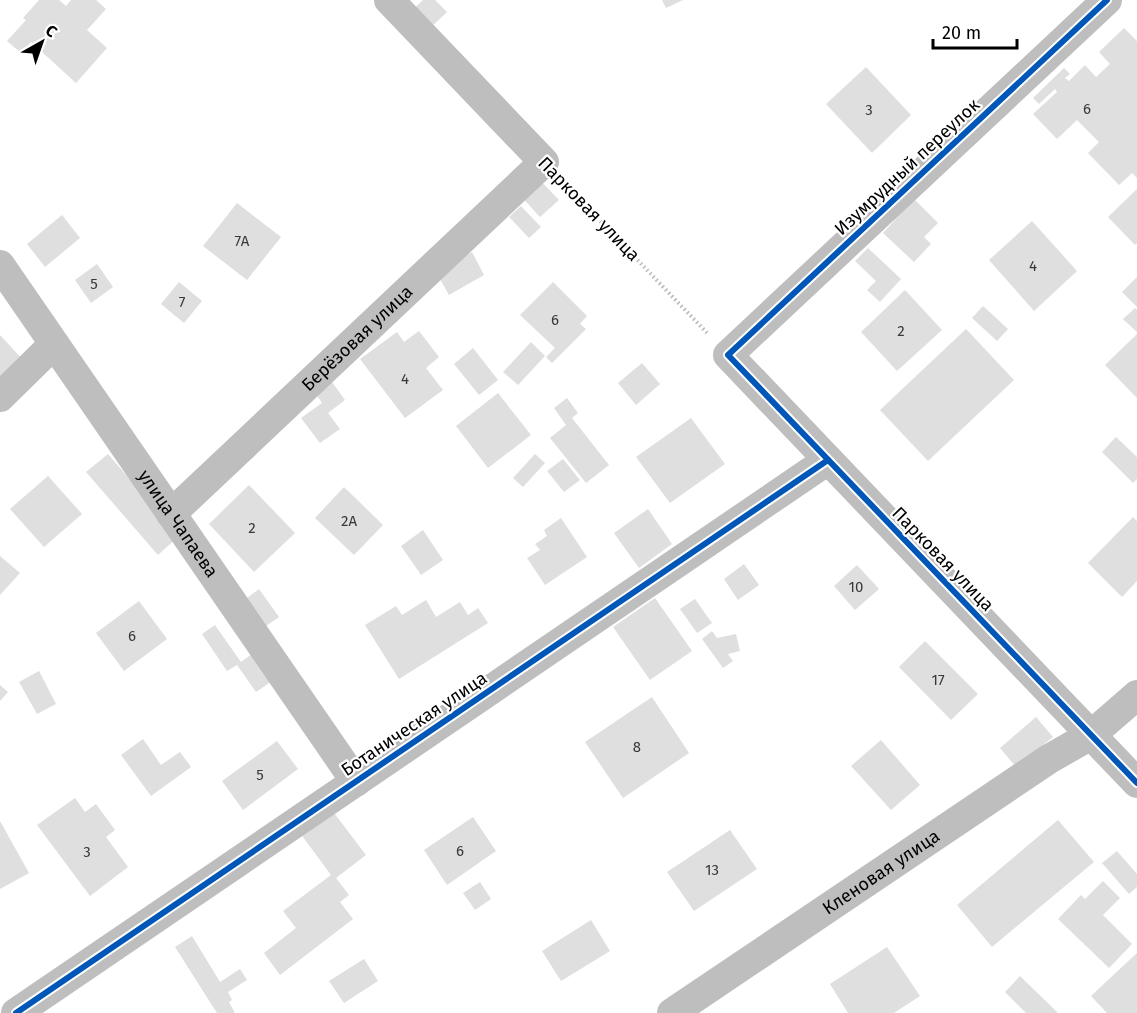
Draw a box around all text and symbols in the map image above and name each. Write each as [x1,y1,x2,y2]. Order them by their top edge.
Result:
north arrow [12,12,72,72]
scale bar [933,12,1017,50]
text: С [42,21,62,42]
text: 20 m [942,22,981,44]
street label: Изумрудный переулок [830,94,985,240]
house number: 6 [1083,100,1091,118]
house number: 3 [865,101,873,119]
street label: Парковая улица [534,152,644,266]
house number: 7А [235,232,250,250]
house number: 4 [1029,257,1037,275]
house number: 5 [90,275,98,293]
street label: Берёзовая улица [297,281,417,396]
house number: 7 [179,293,186,311]
house number: 6 [551,311,559,329]
house number: 2 [897,322,905,340]
house number: 4 [401,370,409,388]
street label: улица Чапаева [133,466,223,582]
street label: Парковая улица [888,502,998,616]
house number: 2А [341,512,357,530]
house number: 2 [248,519,256,537]
house number: 10 [849,578,863,596]
house number: 6 [128,627,136,645]
street label: Ботаническая улица [337,667,491,781]
house number: 17 [931,671,945,689]
house number: 8 [633,738,641,756]
house number: 5 [256,766,264,784]
street label: Кленовая улица [818,825,944,919]
house number: 6 [456,842,464,860]
house number: 3 [83,843,91,861]
house number: 13 [705,861,719,879]

